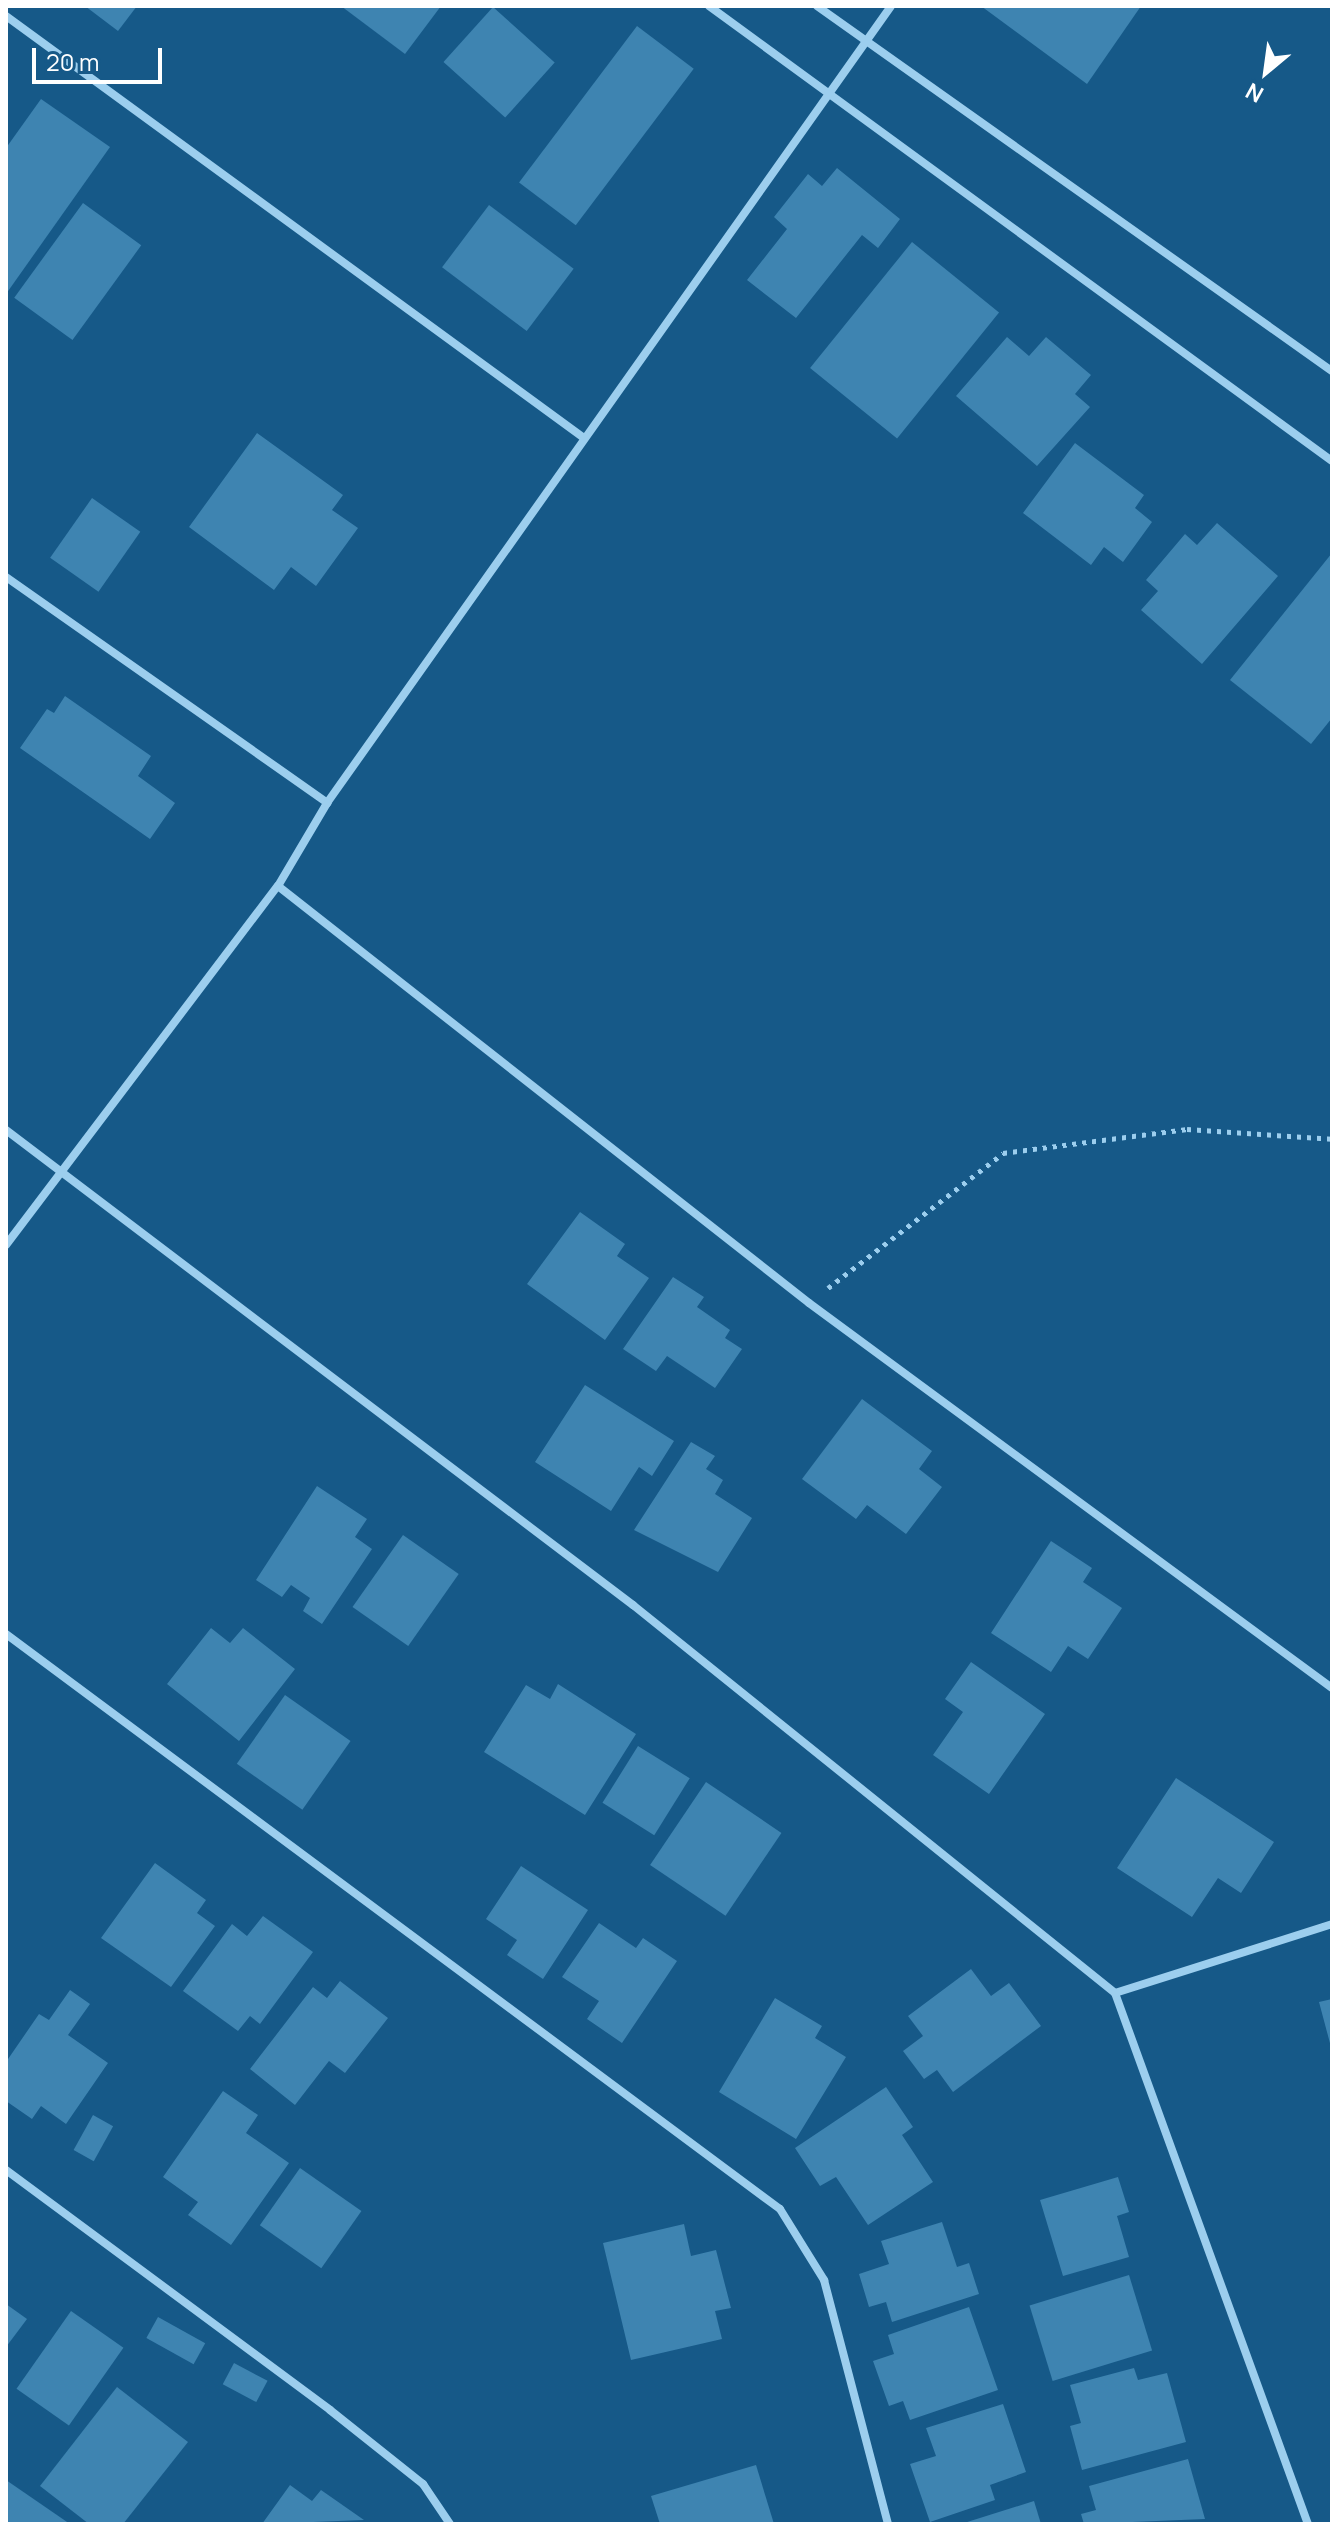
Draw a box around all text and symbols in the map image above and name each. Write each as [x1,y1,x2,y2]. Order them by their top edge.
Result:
scale bar [36,32,166,82]
north arrow [1226,32,1306,112]
text: 20 m [46,45,99,78]
text: N [1240,76,1269,110]

